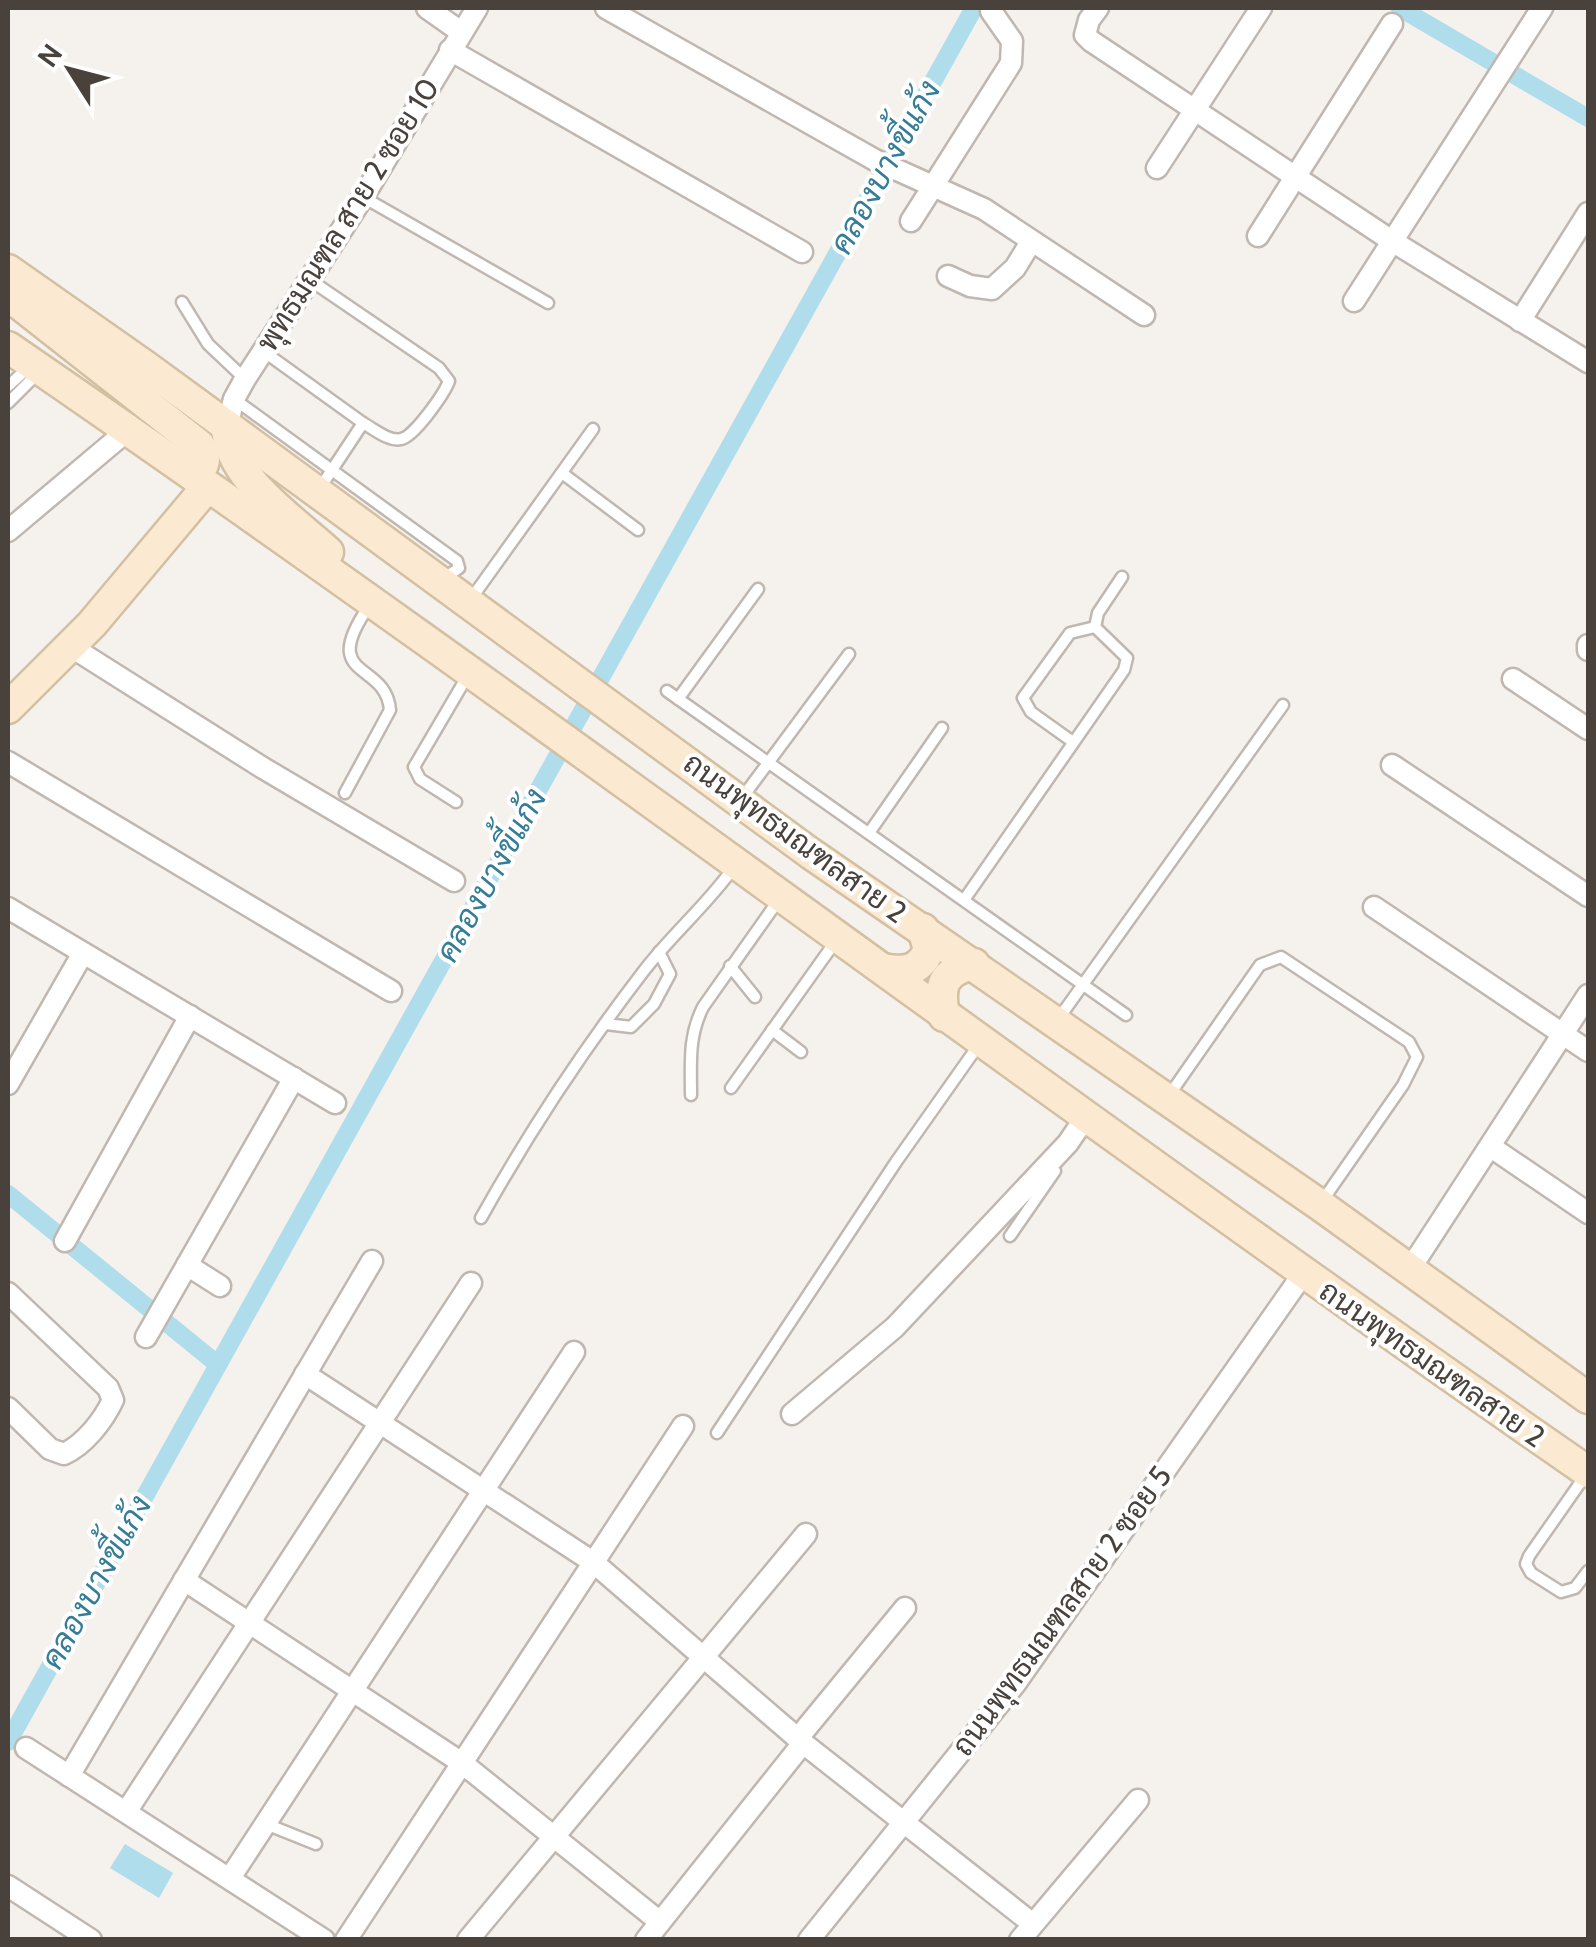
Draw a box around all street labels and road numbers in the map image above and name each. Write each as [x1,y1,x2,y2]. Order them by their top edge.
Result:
street label: พุทธมณฑล สาย 2 ซอย 10 [248,71,449,360]
street label: ถนนพุทธมณฑลสาย 2 [675,744,914,933]
street label: ถนนพุทธมณฑลสาย 2 [1311,1272,1552,1458]
street label: ถนนพุทธมณฑลสาย 2 ซอย 5 [944,1458,1182,1765]

